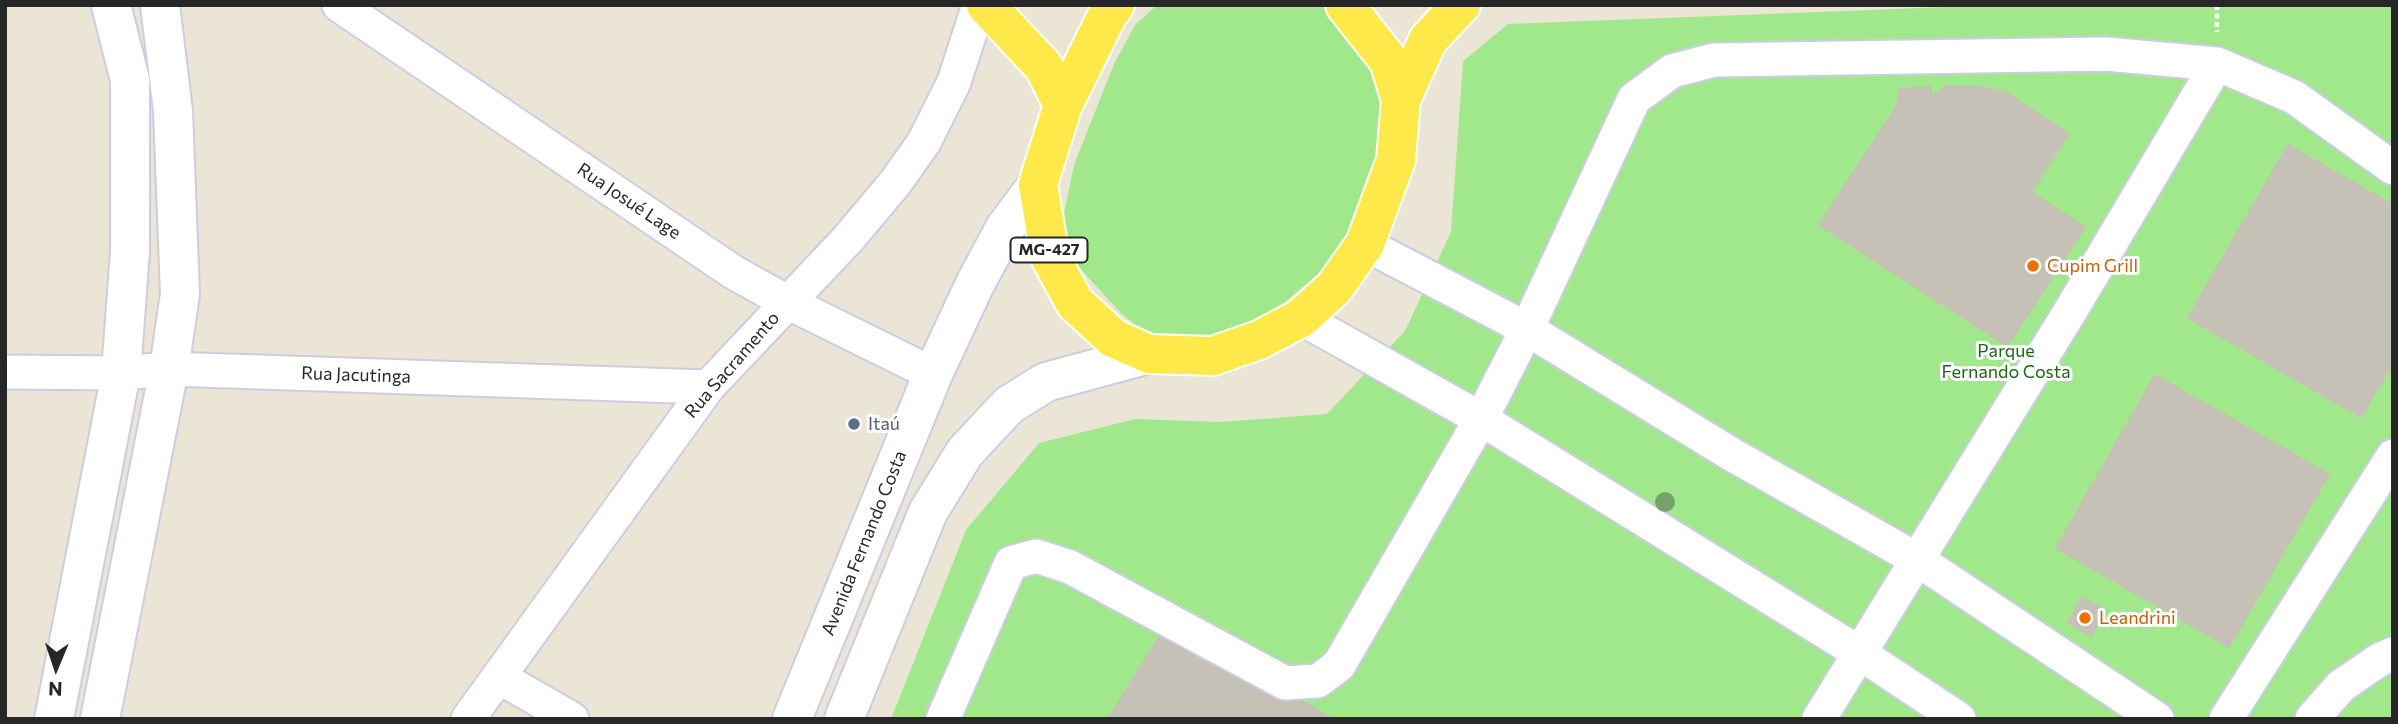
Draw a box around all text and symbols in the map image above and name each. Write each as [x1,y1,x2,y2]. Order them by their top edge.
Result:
street label: Rua Josué Lage [573,158,685,244]
road number: MG-427 [1010,238,1088,262]
place label: Cupim Grill [2047,255,2138,277]
marker: Cupim Grill [2025,258,2041,274]
street label: Rua Sacramento [680,307,784,423]
park label: Parque Fernando Costa [1941,340,2071,382]
street label: Rua Jacutinga [301,362,411,388]
place label: Itaú [868,413,900,435]
marker: Itaú [846,416,862,432]
street label: Avenida Fernando Costa [817,447,911,639]
place label: Leandrini [2099,607,2176,629]
marker: Leandrini [2077,610,2093,626]
north arrow [21,633,91,703]
text: N [48,678,63,701]

